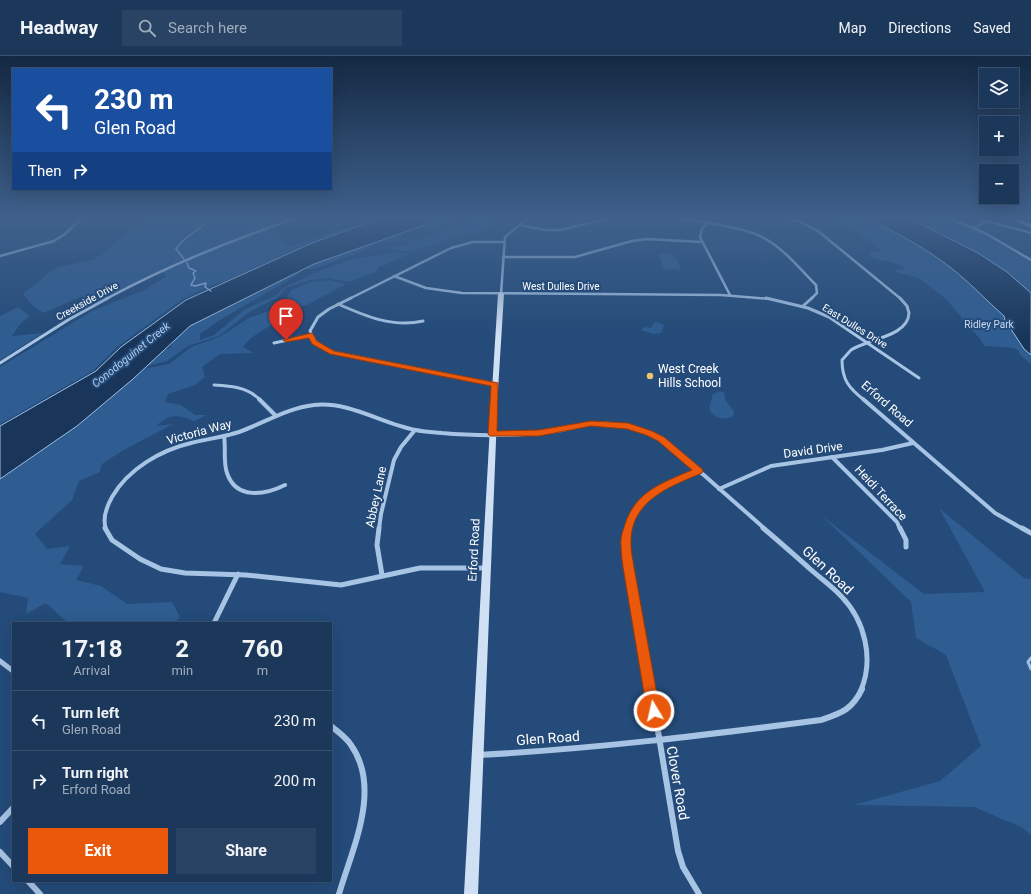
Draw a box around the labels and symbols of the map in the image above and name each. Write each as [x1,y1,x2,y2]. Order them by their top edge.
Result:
street label: Creekside Drive [54,279,120,323]
street label: West Dulles Drive [522,281,600,292]
pin [269,299,303,340]
street label: East Dulles Drive [821,302,889,350]
water label: Conodoguinet Creek [89,319,173,390]
park label: Ridley Park [964,319,1015,330]
place label: West Creek Hills School [658,362,721,390]
marker: West Creek Hills School [645,371,655,381]
street label: Erford Road [859,378,915,430]
street label: Victoria Way [165,417,233,447]
street label: David Drive [782,439,844,461]
street label: Heidi Terrace [852,463,910,523]
street label: Abbey Lane [363,465,389,529]
street label: Erford Road [465,518,483,582]
street label: Glen Road [799,542,857,598]
position arrow [633,690,675,732]
street label: Glen Road [516,728,580,748]
street label: Clover Road [664,745,692,821]

